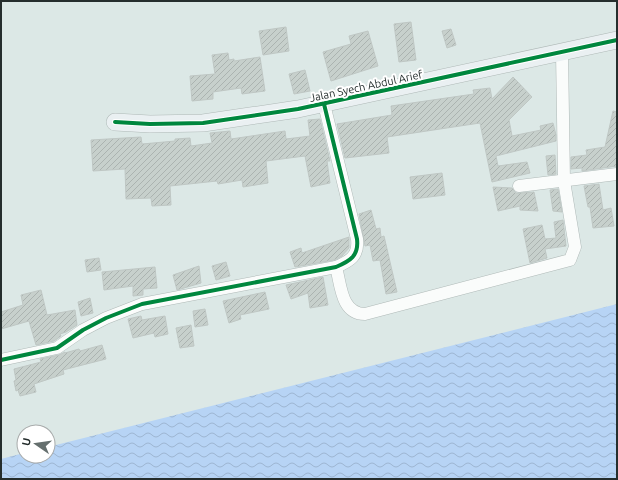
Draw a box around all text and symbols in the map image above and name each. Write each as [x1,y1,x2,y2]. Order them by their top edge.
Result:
street label: Jalan Syech Abdul Arief [308,68,424,104]
north arrow [16,424,56,464]
text: U [20,437,33,447]

